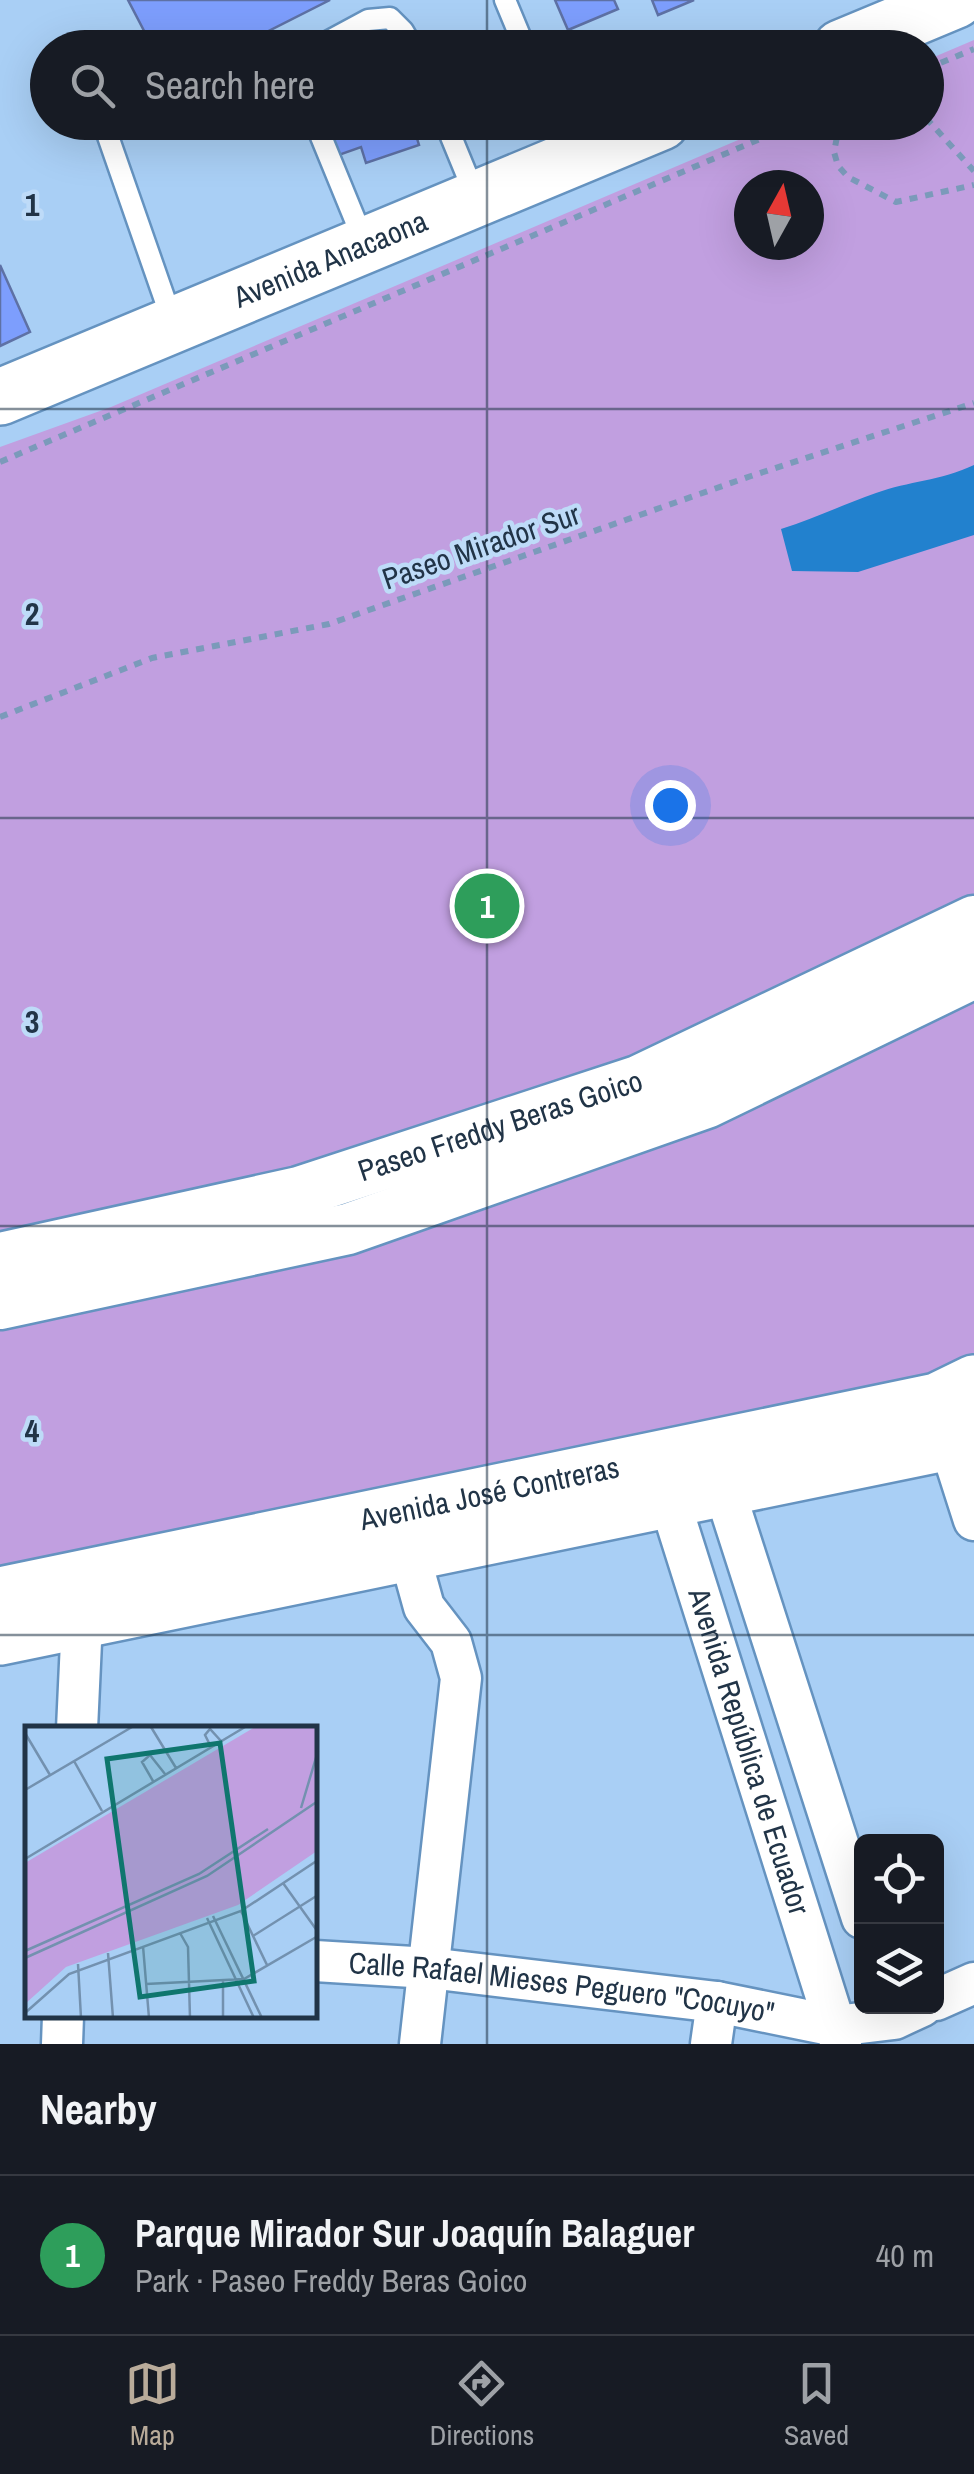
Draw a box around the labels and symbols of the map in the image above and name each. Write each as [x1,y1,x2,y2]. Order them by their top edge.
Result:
north arrow [734,170,824,260]
text: 1 [25,183,40,226]
street label: Avenida Anacaona [226,200,433,317]
street label: Paseo Mirador Sur [377,493,586,599]
text: 2 [25,592,39,635]
your location [645,780,696,831]
pin: 1 [454,868,520,944]
text: 3 [25,1000,39,1043]
street label: Paseo Freddy Beras Goico [353,1060,647,1190]
text: 4 [25,1409,40,1452]
street label: Avenida José Contreras [355,1446,623,1539]
street label: Avenida República de Ecuador [679,1582,820,1920]
inset map [25,1726,318,2019]
street label: Calle Rafael Mieses Peguero "Cocuyo" [348,1942,778,2032]

